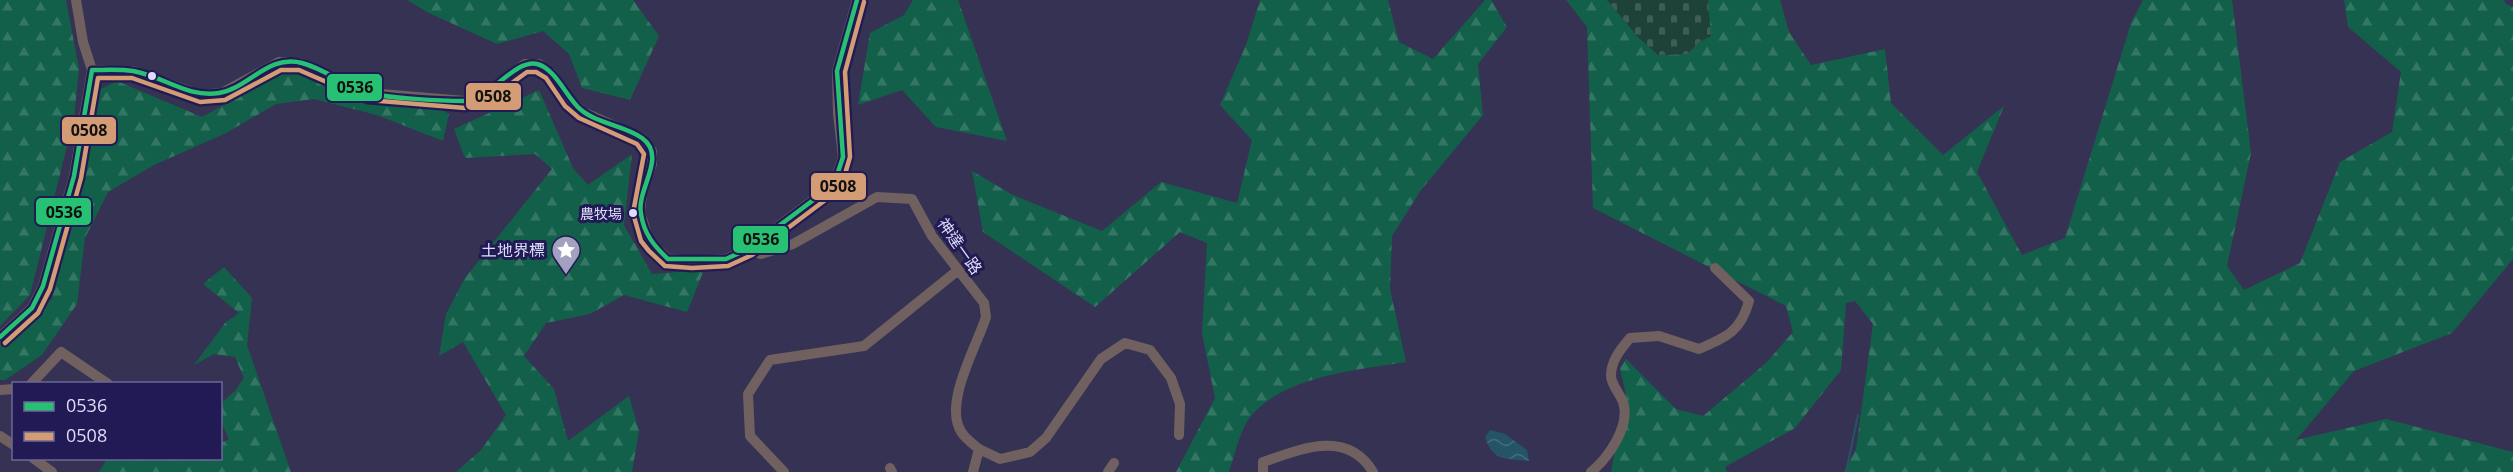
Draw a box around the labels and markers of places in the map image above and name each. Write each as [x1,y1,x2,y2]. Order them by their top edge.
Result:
unlabelled marker [146,70,158,82]
place label: 農牧場 [580,204,622,223]
marker: 農牧場 [627,207,639,219]
place icon: 土地界標 [550,234,582,276]
place label: 土地界標 [481,239,545,261]

